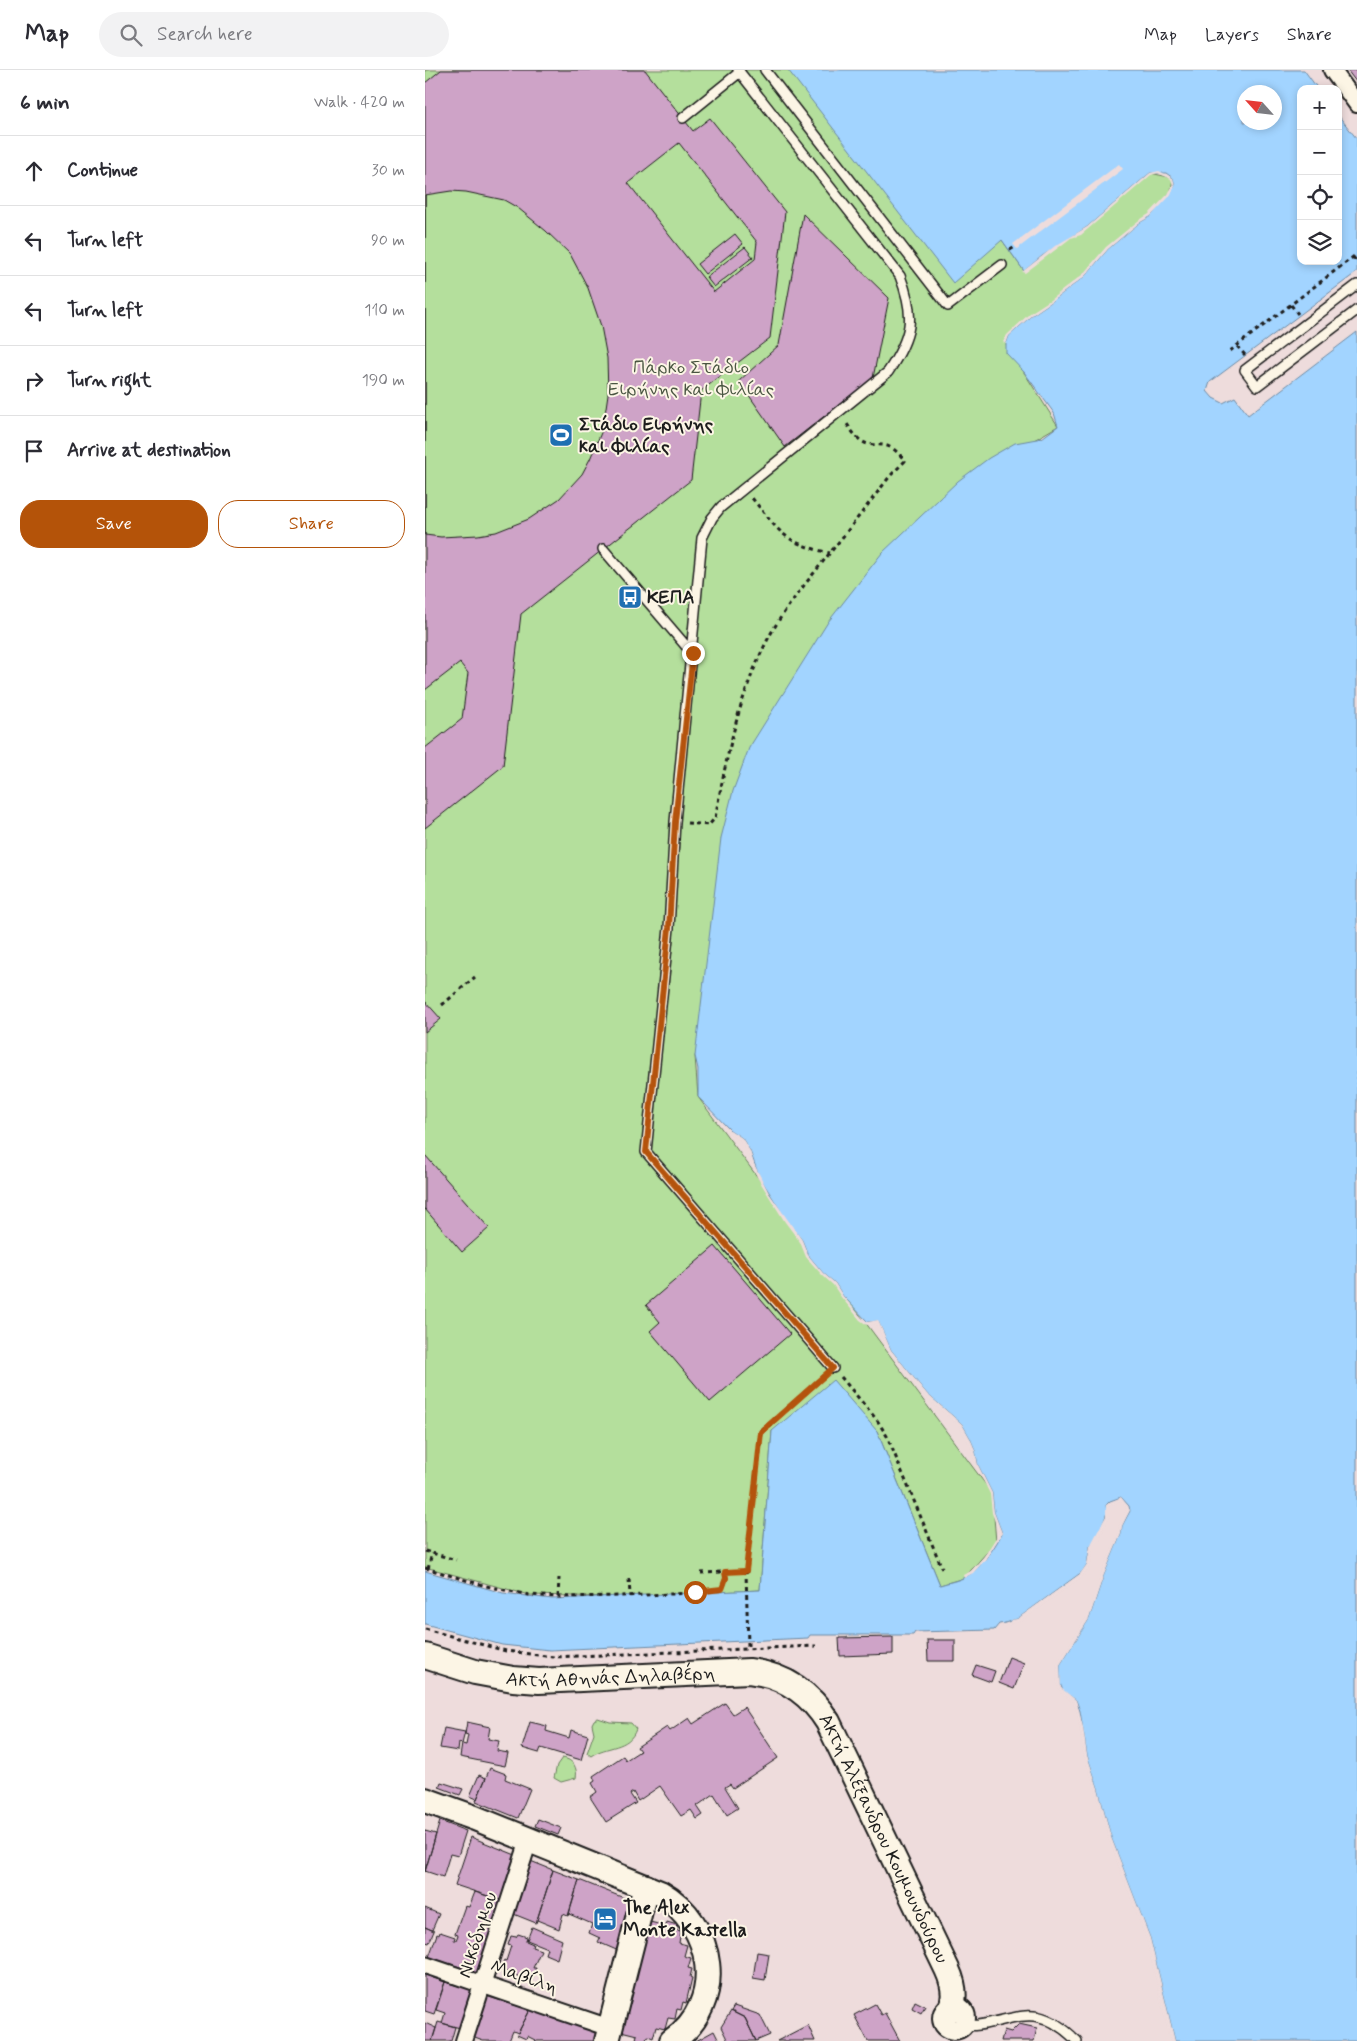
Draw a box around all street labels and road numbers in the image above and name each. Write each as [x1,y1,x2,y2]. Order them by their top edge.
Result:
street label: Ακτή Αθηνάς Δηλαβέρη [504,1660,716,1694]
street label: Ακτή Αλέξανδρου Κουμουνδούρου [813,1708,955,1967]
street label: Νικόδημου [452,1889,504,1981]
street label: Μαβίλη [487,1954,561,2000]

